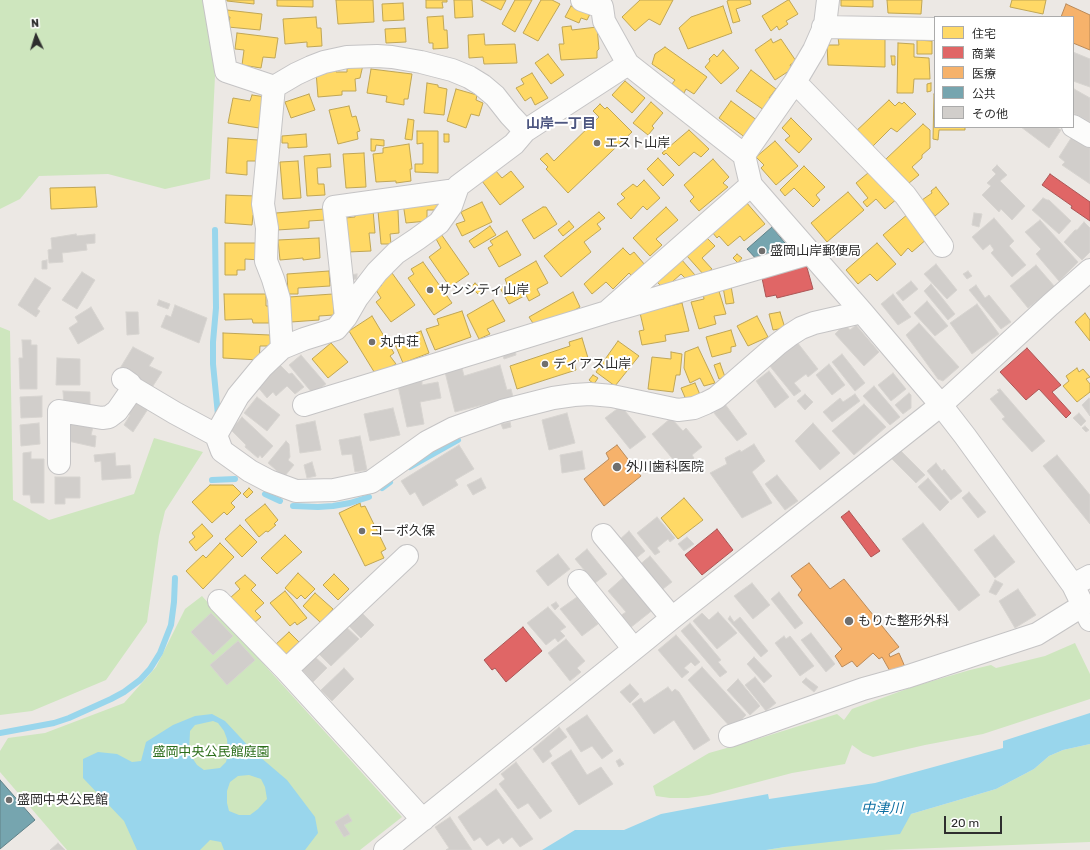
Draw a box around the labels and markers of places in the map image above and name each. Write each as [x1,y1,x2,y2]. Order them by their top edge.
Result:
place label: エスト山岸 [605,135,670,151]
marker: エスト山岸 [592,138,602,148]
place label: 盛岡山岸郵便局 [770,243,861,259]
marker: 盛岡山岸郵便局 [757,246,767,256]
place label: サンシティ山岸 [438,282,529,298]
marker: サンシティ山岸 [425,285,435,295]
place label: 丸中荘 [380,334,419,350]
marker: 丸中荘 [367,337,377,347]
place label: ディアス山岸 [553,356,631,372]
marker: ディアス山岸 [540,359,550,369]
place label: 外川歯科医院 [626,459,704,475]
marker: 外川歯科医院 [611,461,623,473]
place label: コーポ久保 [370,523,435,539]
marker: コーポ久保 [357,526,367,536]
place label: もりた整形外科 [858,613,949,629]
marker: もりた整形外科 [843,615,855,627]
place label: 盛岡中央公民館 [17,792,108,808]
marker: 盛岡中央公民館 [4,795,14,805]

